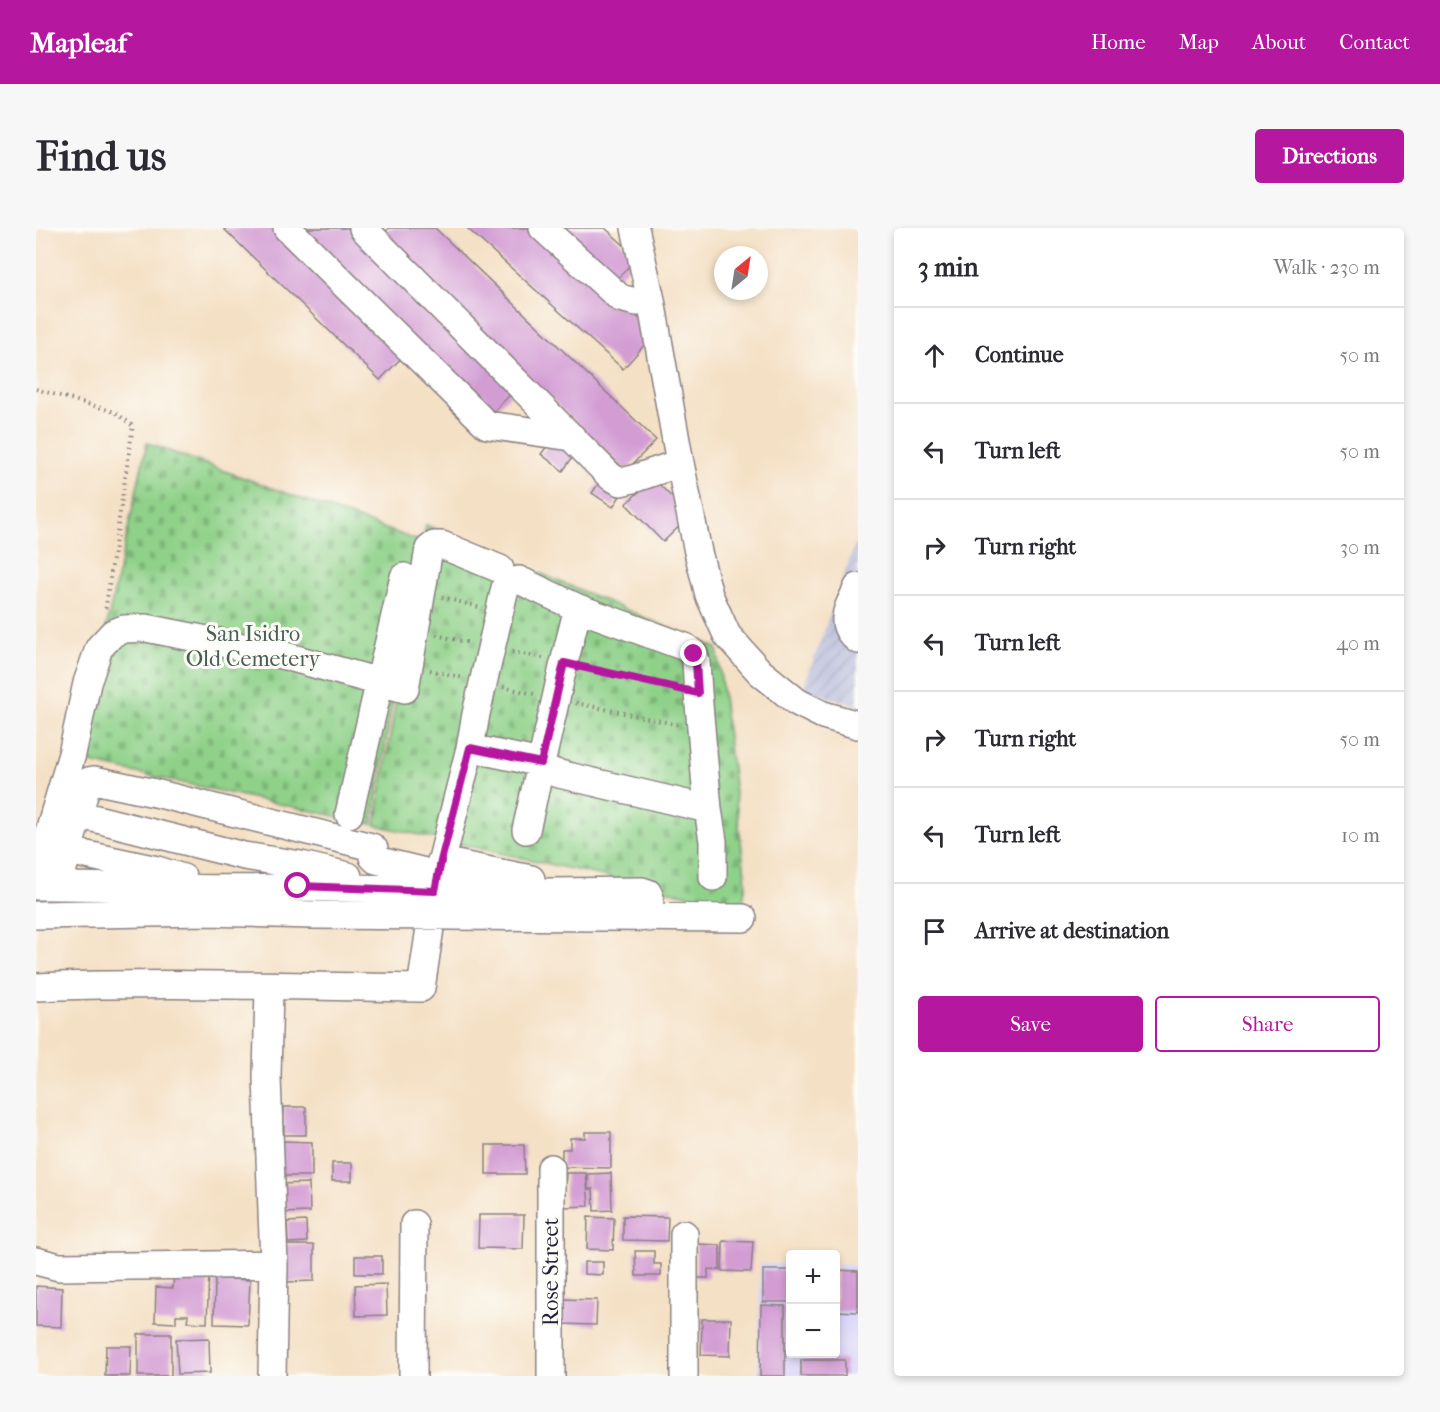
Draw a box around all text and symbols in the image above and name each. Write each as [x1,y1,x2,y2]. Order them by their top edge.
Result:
text: Mapleaf [30,26,127,59]
text: Home [1091,30,1146,54]
text: Map [1179,30,1219,54]
text: About [1252,30,1306,54]
text: Contact [1339,30,1410,54]
button: Directions [1255,129,1404,183]
text: Find us [36,132,166,181]
north arrow [714,246,768,300]
text: 3 min [918,252,979,283]
text: Walk · 230 m [1274,256,1380,279]
icon: ahead [918,339,951,372]
text: Continue [975,342,1064,368]
text: 50 m [1339,344,1380,367]
icon: left [918,435,951,468]
text: Turn left [975,438,1061,464]
text: 50 m [1339,440,1380,463]
icon: right [918,531,951,564]
text: Turn right [975,534,1076,560]
text: 30 m [1340,536,1380,559]
park label: San Isidro Old Cemetery [186,621,322,672]
icon: left [918,627,951,660]
text: Turn left [975,630,1061,656]
text: 40 m [1336,632,1380,655]
route end [680,640,706,666]
icon: right [918,723,951,756]
text: Turn right [975,726,1076,752]
text: 50 m [1339,728,1380,751]
icon: left [918,819,951,852]
text: Turn left [975,822,1061,848]
text: 10 m [1341,824,1380,847]
route start [284,872,310,898]
icon: arrive [918,915,951,948]
text: Arrive at destination [975,918,1169,944]
button: Save [918,996,1143,1052]
button: Share [1155,996,1380,1052]
street label: Rose Street [538,1218,564,1326]
map controls [786,1250,840,1358]
button: + [786,1250,840,1304]
button: − [786,1304,840,1358]

